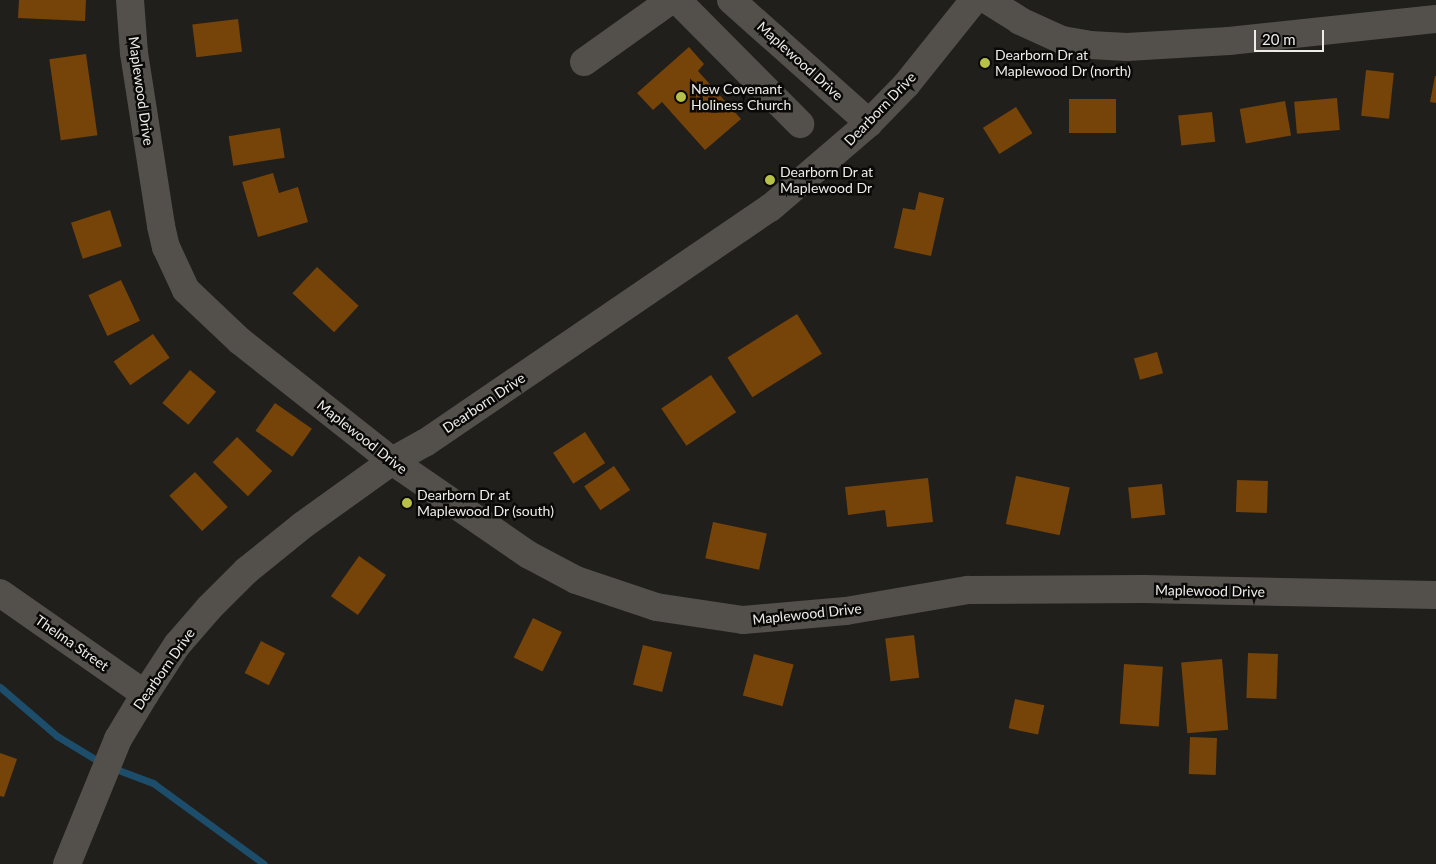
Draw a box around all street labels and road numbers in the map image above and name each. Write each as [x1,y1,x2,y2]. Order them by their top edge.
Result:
street label: Maplewood Drive [754,18,846,104]
street label: Maplewood Drive [125,35,157,147]
street label: Dearborn Drive [841,69,919,149]
street label: Dearborn Drive [440,369,528,437]
street label: Maplewood Drive [314,397,410,477]
street label: Maplewood Drive [1155,582,1265,600]
street label: Maplewood Drive [752,600,862,628]
street label: Thelma Street [32,612,112,674]
street label: Dearborn Drive [130,625,198,713]

